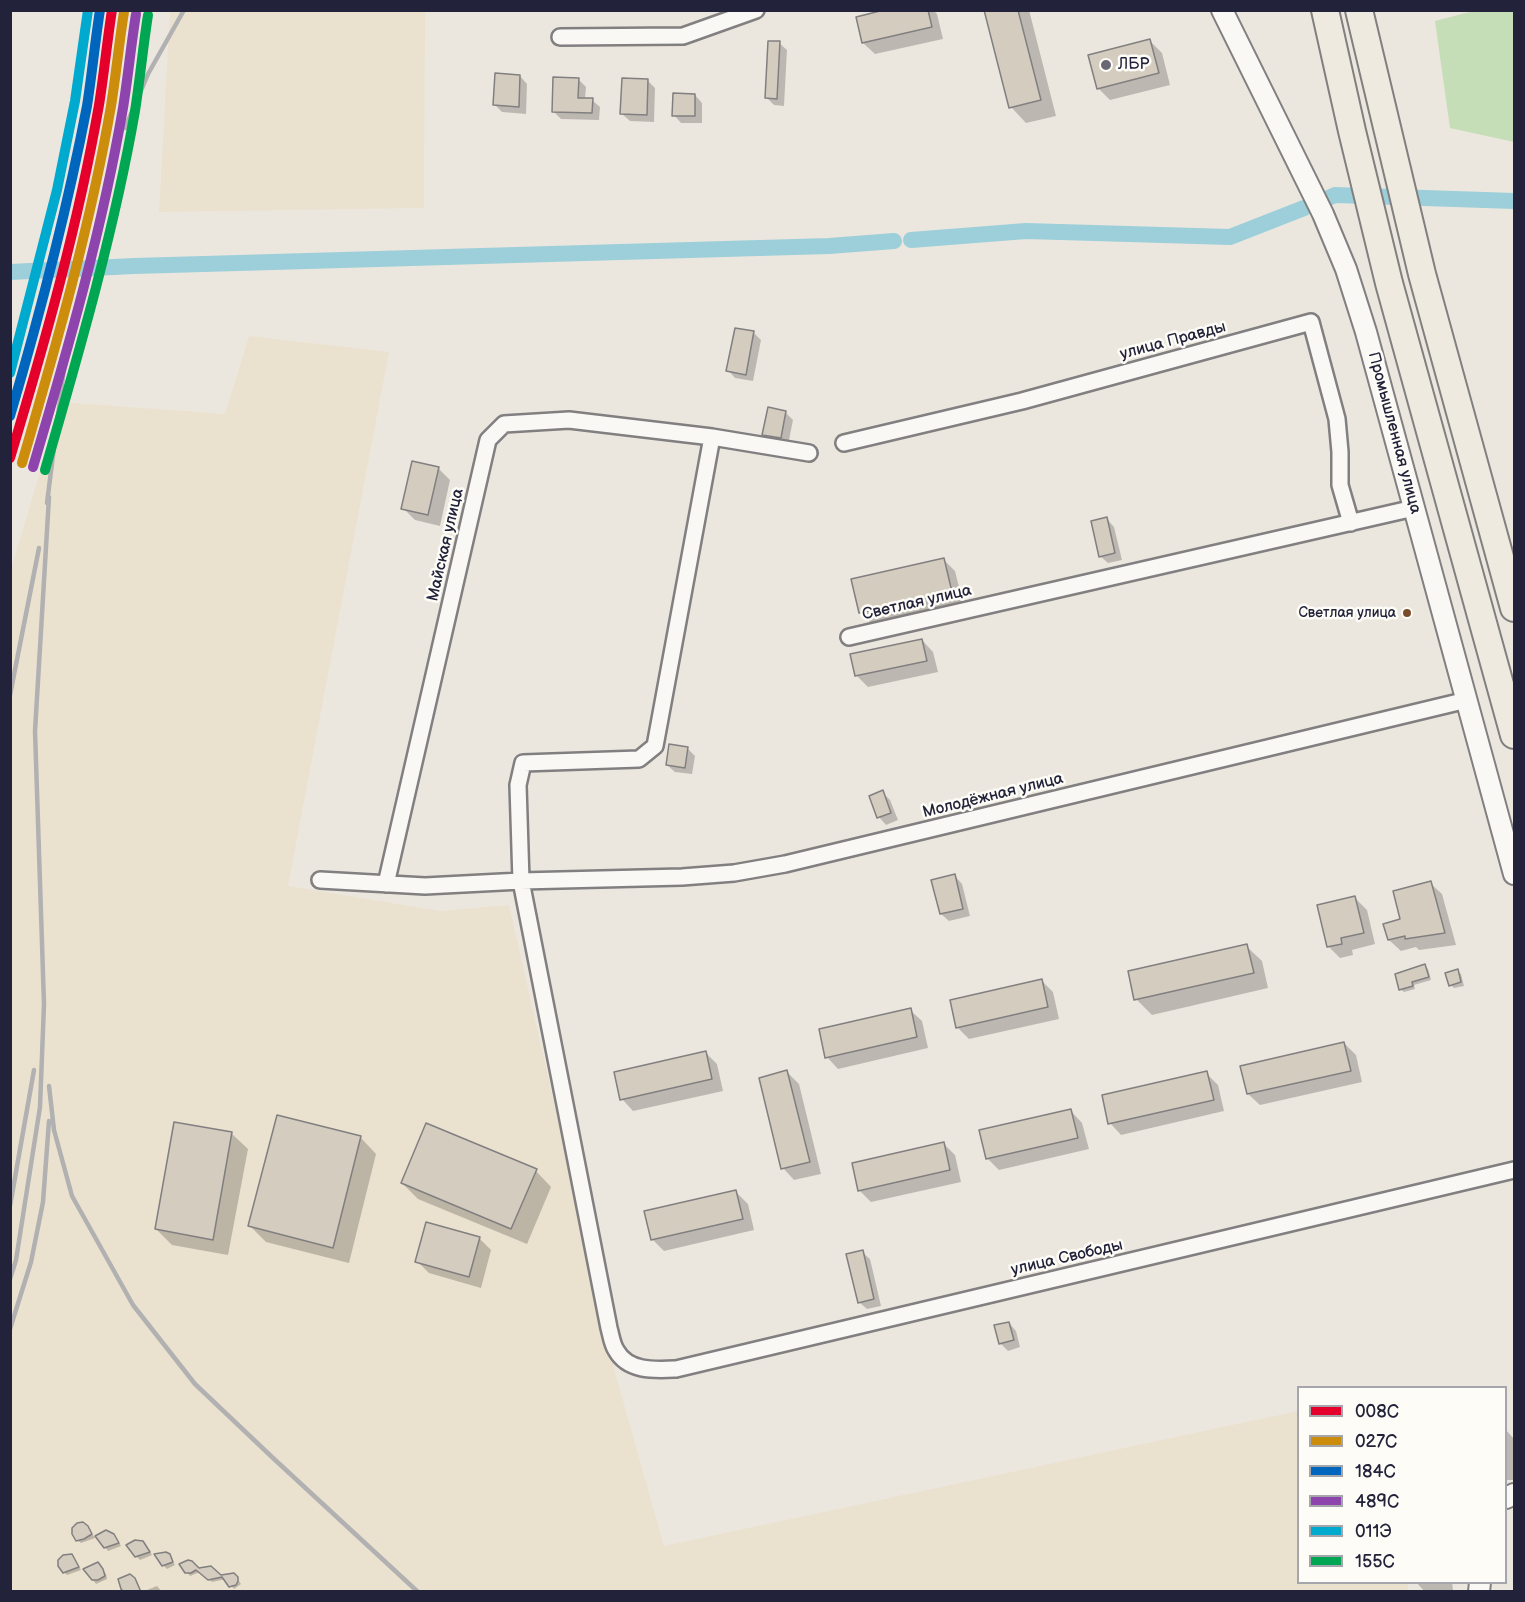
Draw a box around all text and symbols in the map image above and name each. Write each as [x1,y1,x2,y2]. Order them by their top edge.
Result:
place label: ЛБР [1118,55,1149,75]
marker: ЛБР [1099,58,1113,72]
street label: улица Правды [1118,318,1228,364]
street label: Промышленная улица [1363,350,1425,516]
street label: Майская улица [424,487,468,603]
street label: Светлая улица [860,581,974,625]
place label: Светлая улица [1298,605,1396,621]
marker: Светлая улица [1401,607,1413,619]
street label: Молодёжная улица [921,769,1065,823]
street label: улица Свободы [1009,1236,1125,1280]
legend [1297,1386,1507,1584]
text: 008С [1355,1401,1399,1422]
text: 027С [1355,1431,1397,1452]
text: 184С [1355,1461,1396,1482]
text: 489С [1355,1491,1399,1512]
text: 011Э [1355,1521,1392,1542]
text: 155С [1355,1551,1395,1572]

